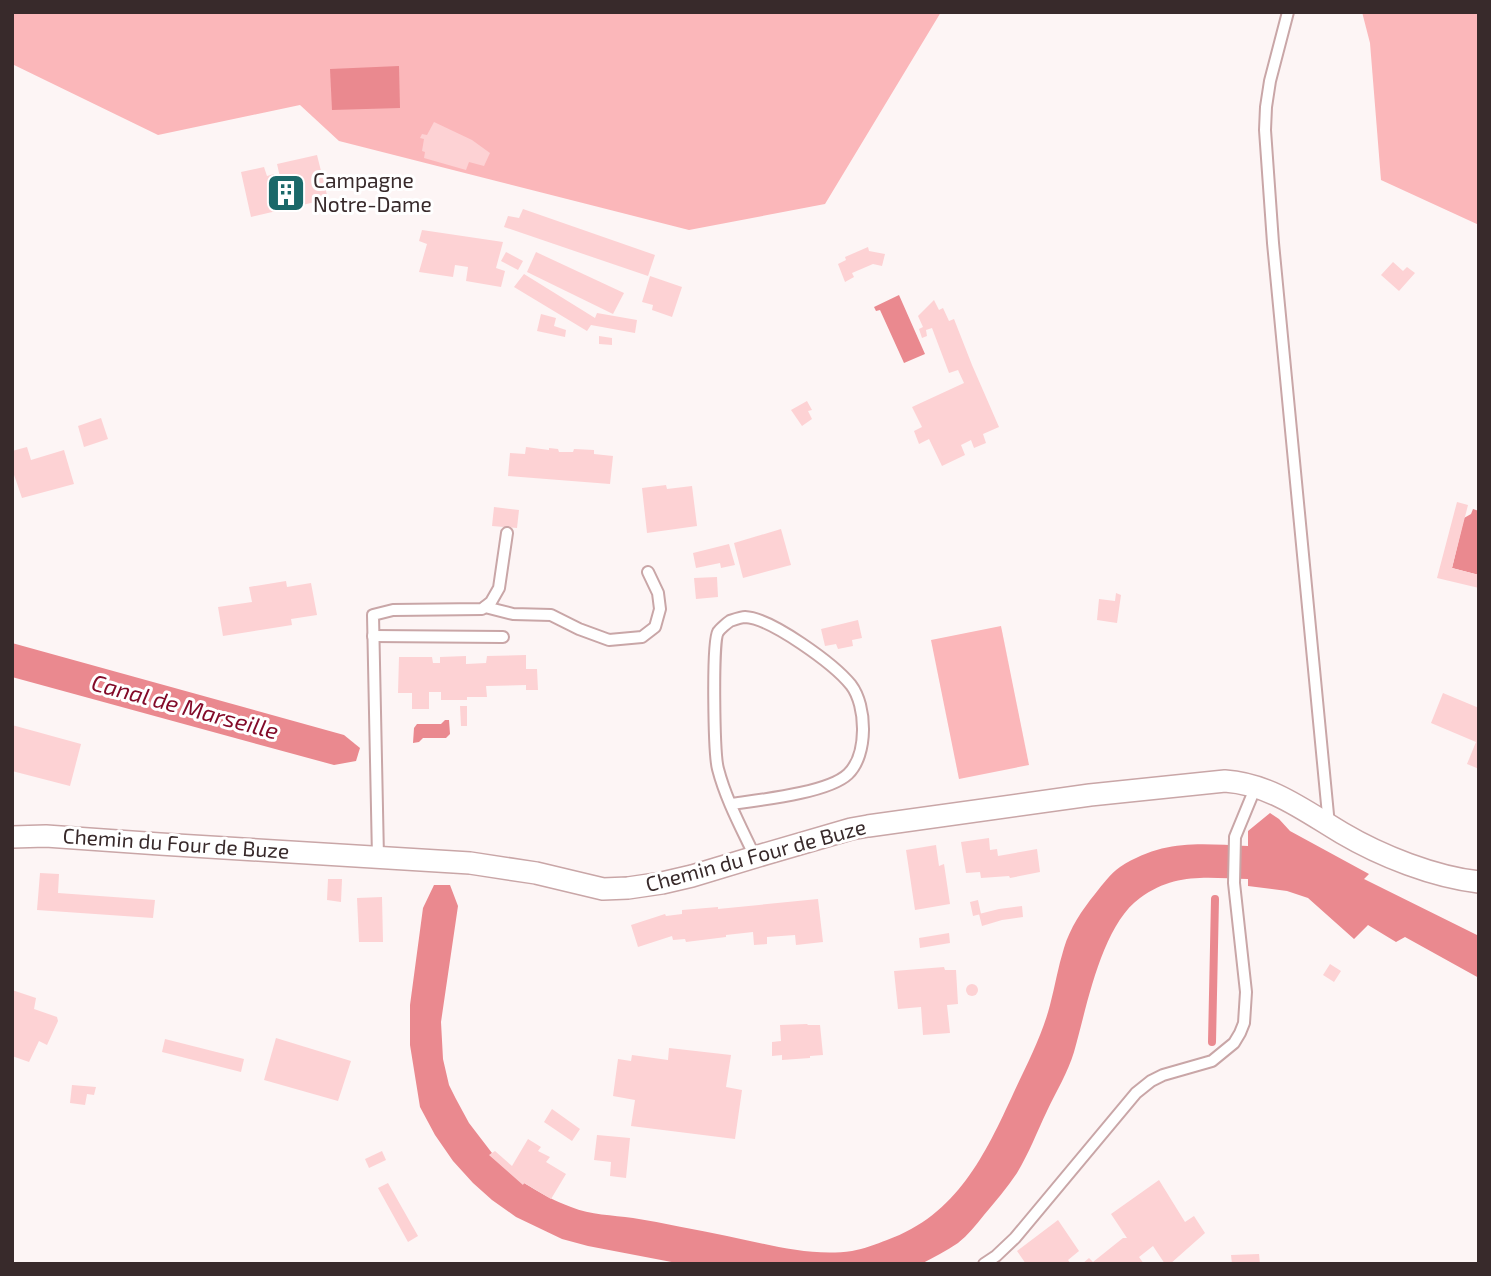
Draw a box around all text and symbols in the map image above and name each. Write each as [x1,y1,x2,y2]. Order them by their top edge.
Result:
place label: Campagne Notre-Dame [313,167,432,216]
building icon: Campagne Notre-Dame [265,172,307,214]
water label: Canal de Marseille [89,668,282,744]
street label: Chemin du Four de Buze [643,813,869,896]
street label: Chemin du Four de Buze [62,822,290,863]

